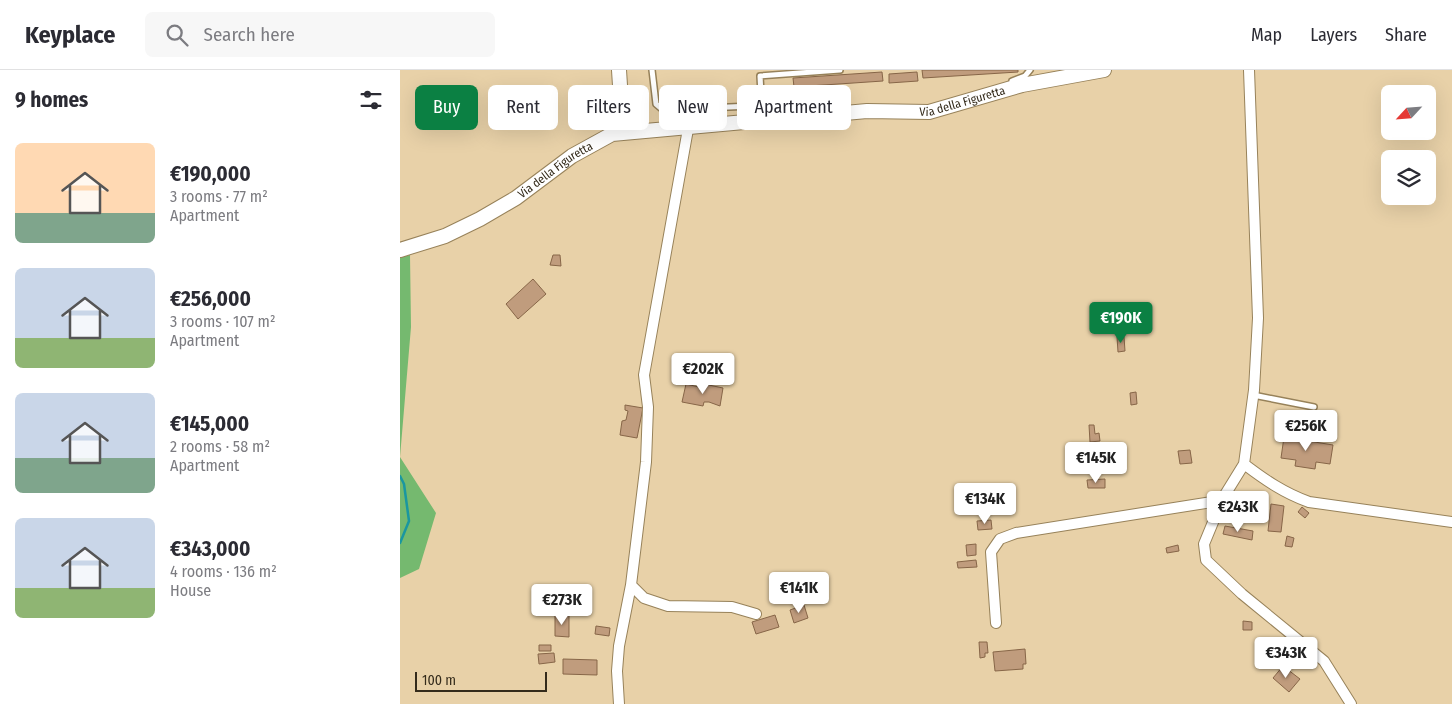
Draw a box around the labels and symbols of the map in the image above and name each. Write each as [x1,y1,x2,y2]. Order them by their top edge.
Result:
street label: Via della Figuretta [919,83,1007,119]
north arrow [1381,85,1436,140]
street label: Via della Figuretta [515,139,595,201]
pin: €190K [1086,302,1156,344]
pin: €202K [668,352,738,395]
pin: €256K [1271,410,1341,452]
pin: €145K [1061,442,1131,484]
pin: €134K [950,482,1020,525]
pin: €243K [1203,490,1273,533]
pin: €141K [764,572,834,614]
pin: €273K [527,584,597,626]
pin: €343K [1251,636,1321,679]
scale bar [415,669,548,692]

